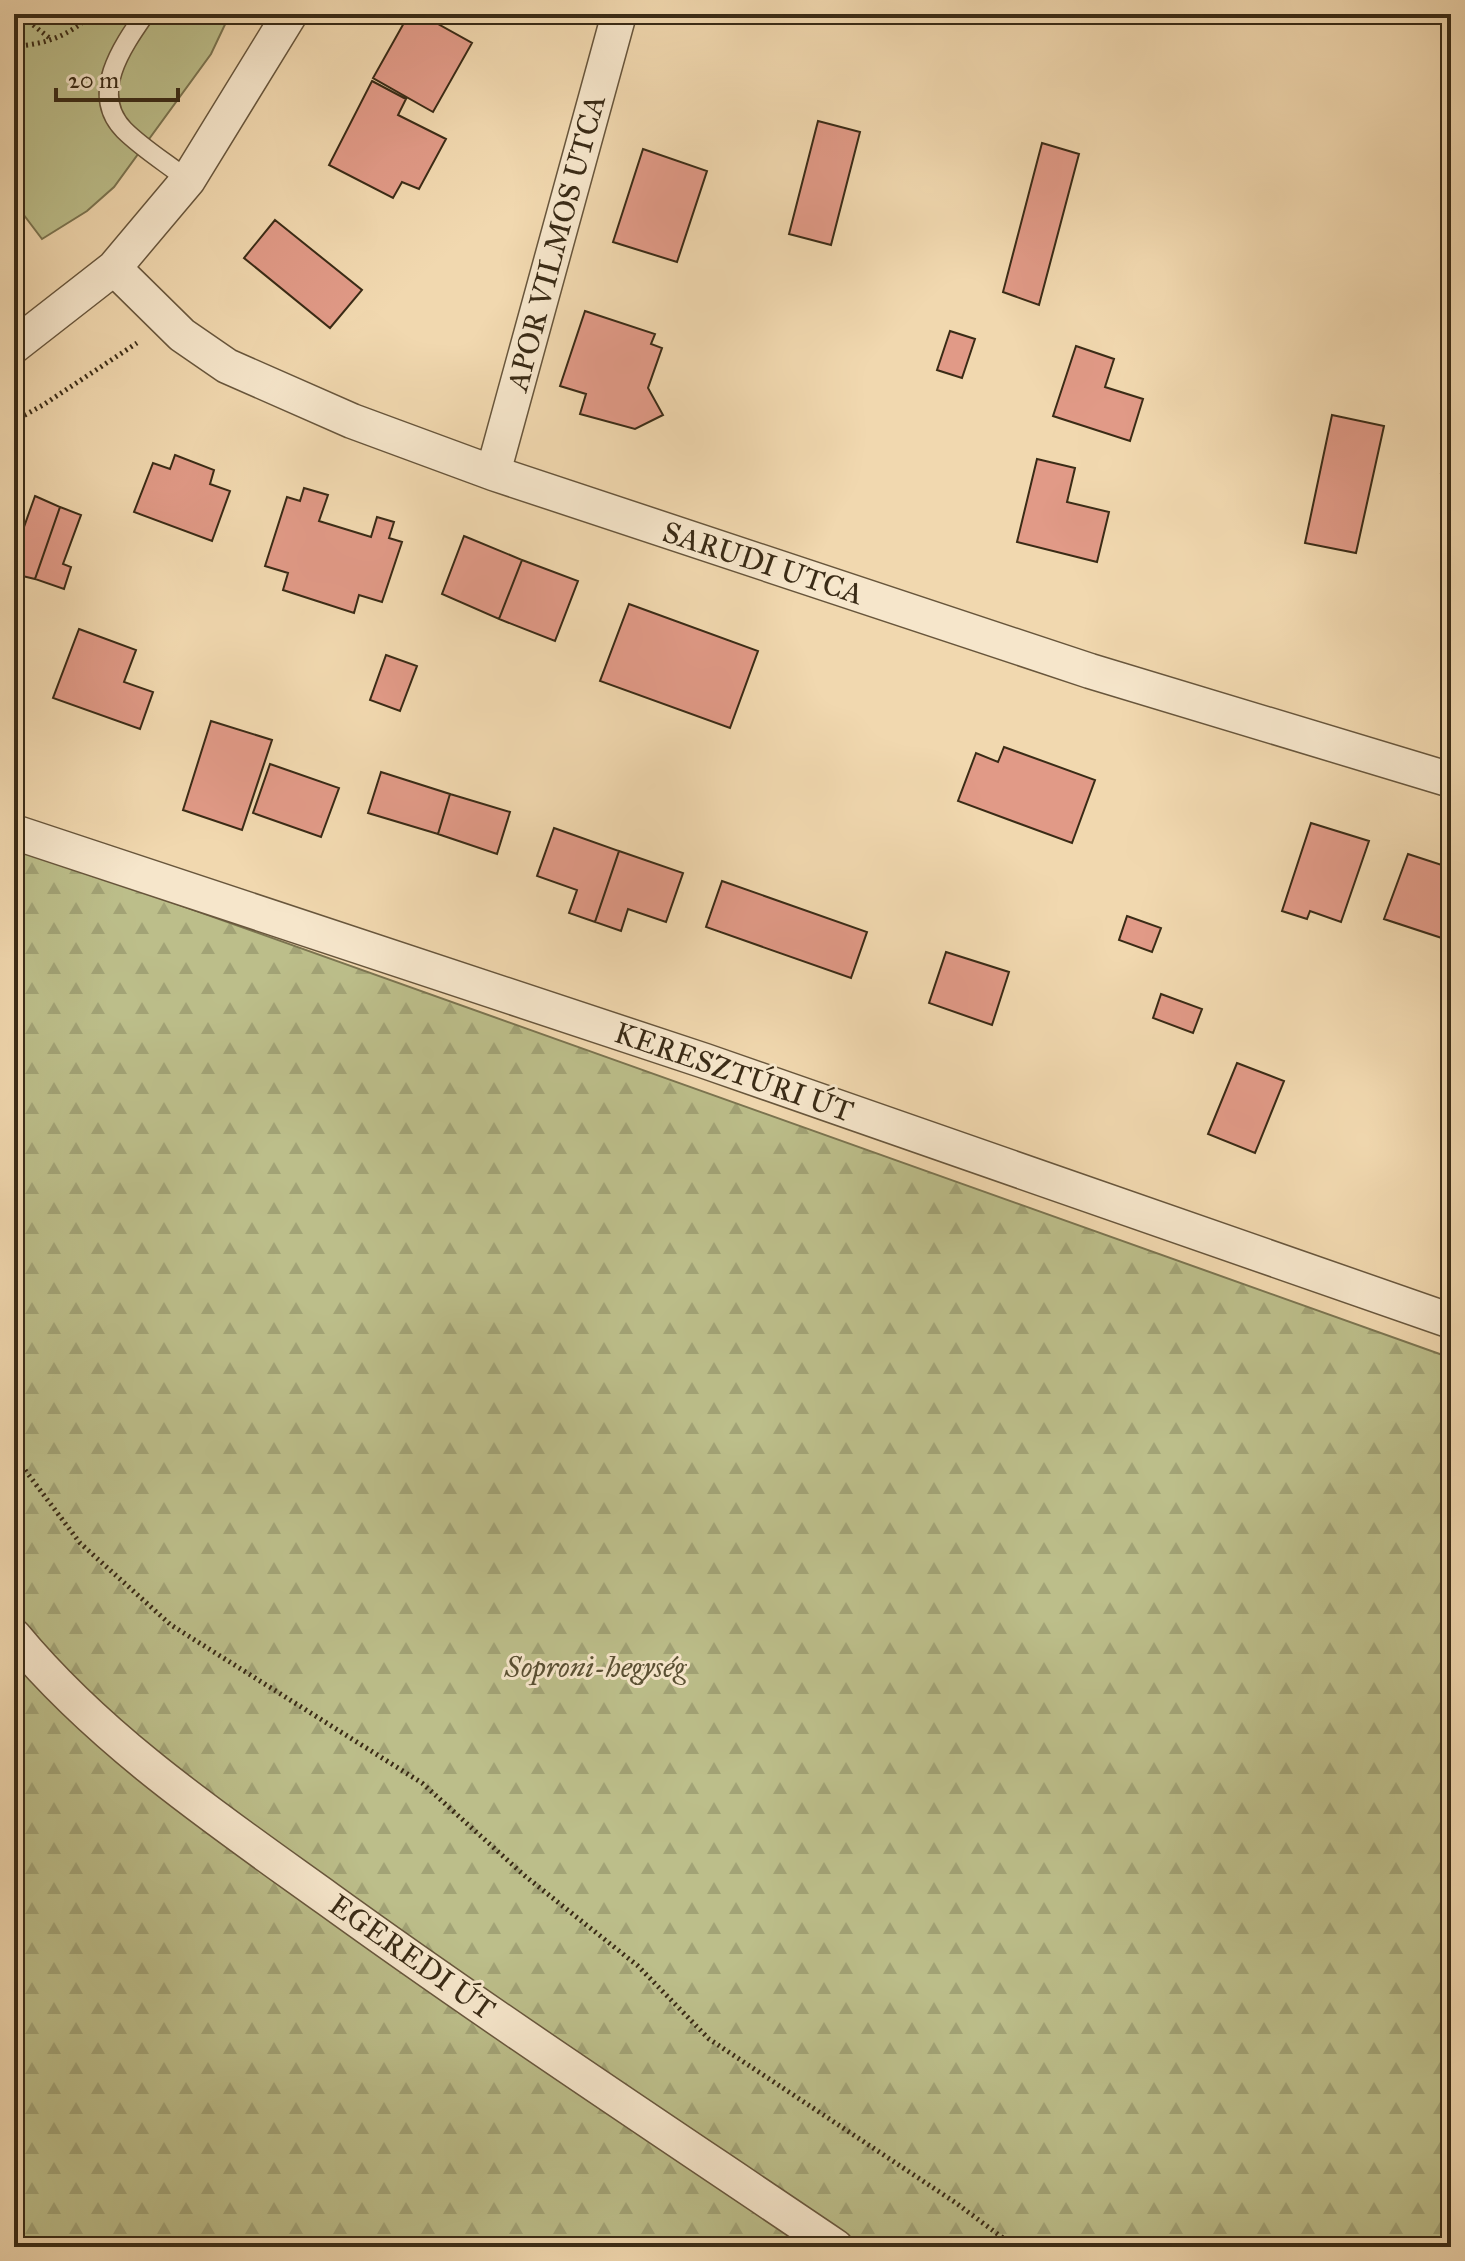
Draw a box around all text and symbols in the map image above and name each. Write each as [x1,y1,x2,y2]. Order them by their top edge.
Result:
scale bar [56,52,178,102]
text: 20 m [68,65,119,95]
street label: APOR VILMOS UTCA [499,91,613,397]
street label: SARUDI UTCA [658,514,868,612]
street label: KERESZTÚRI ÚT [610,1013,859,1130]
park label: Soproni-hegység [503,1649,687,1686]
street label: EGEREDI ÚT [322,1886,503,2027]

